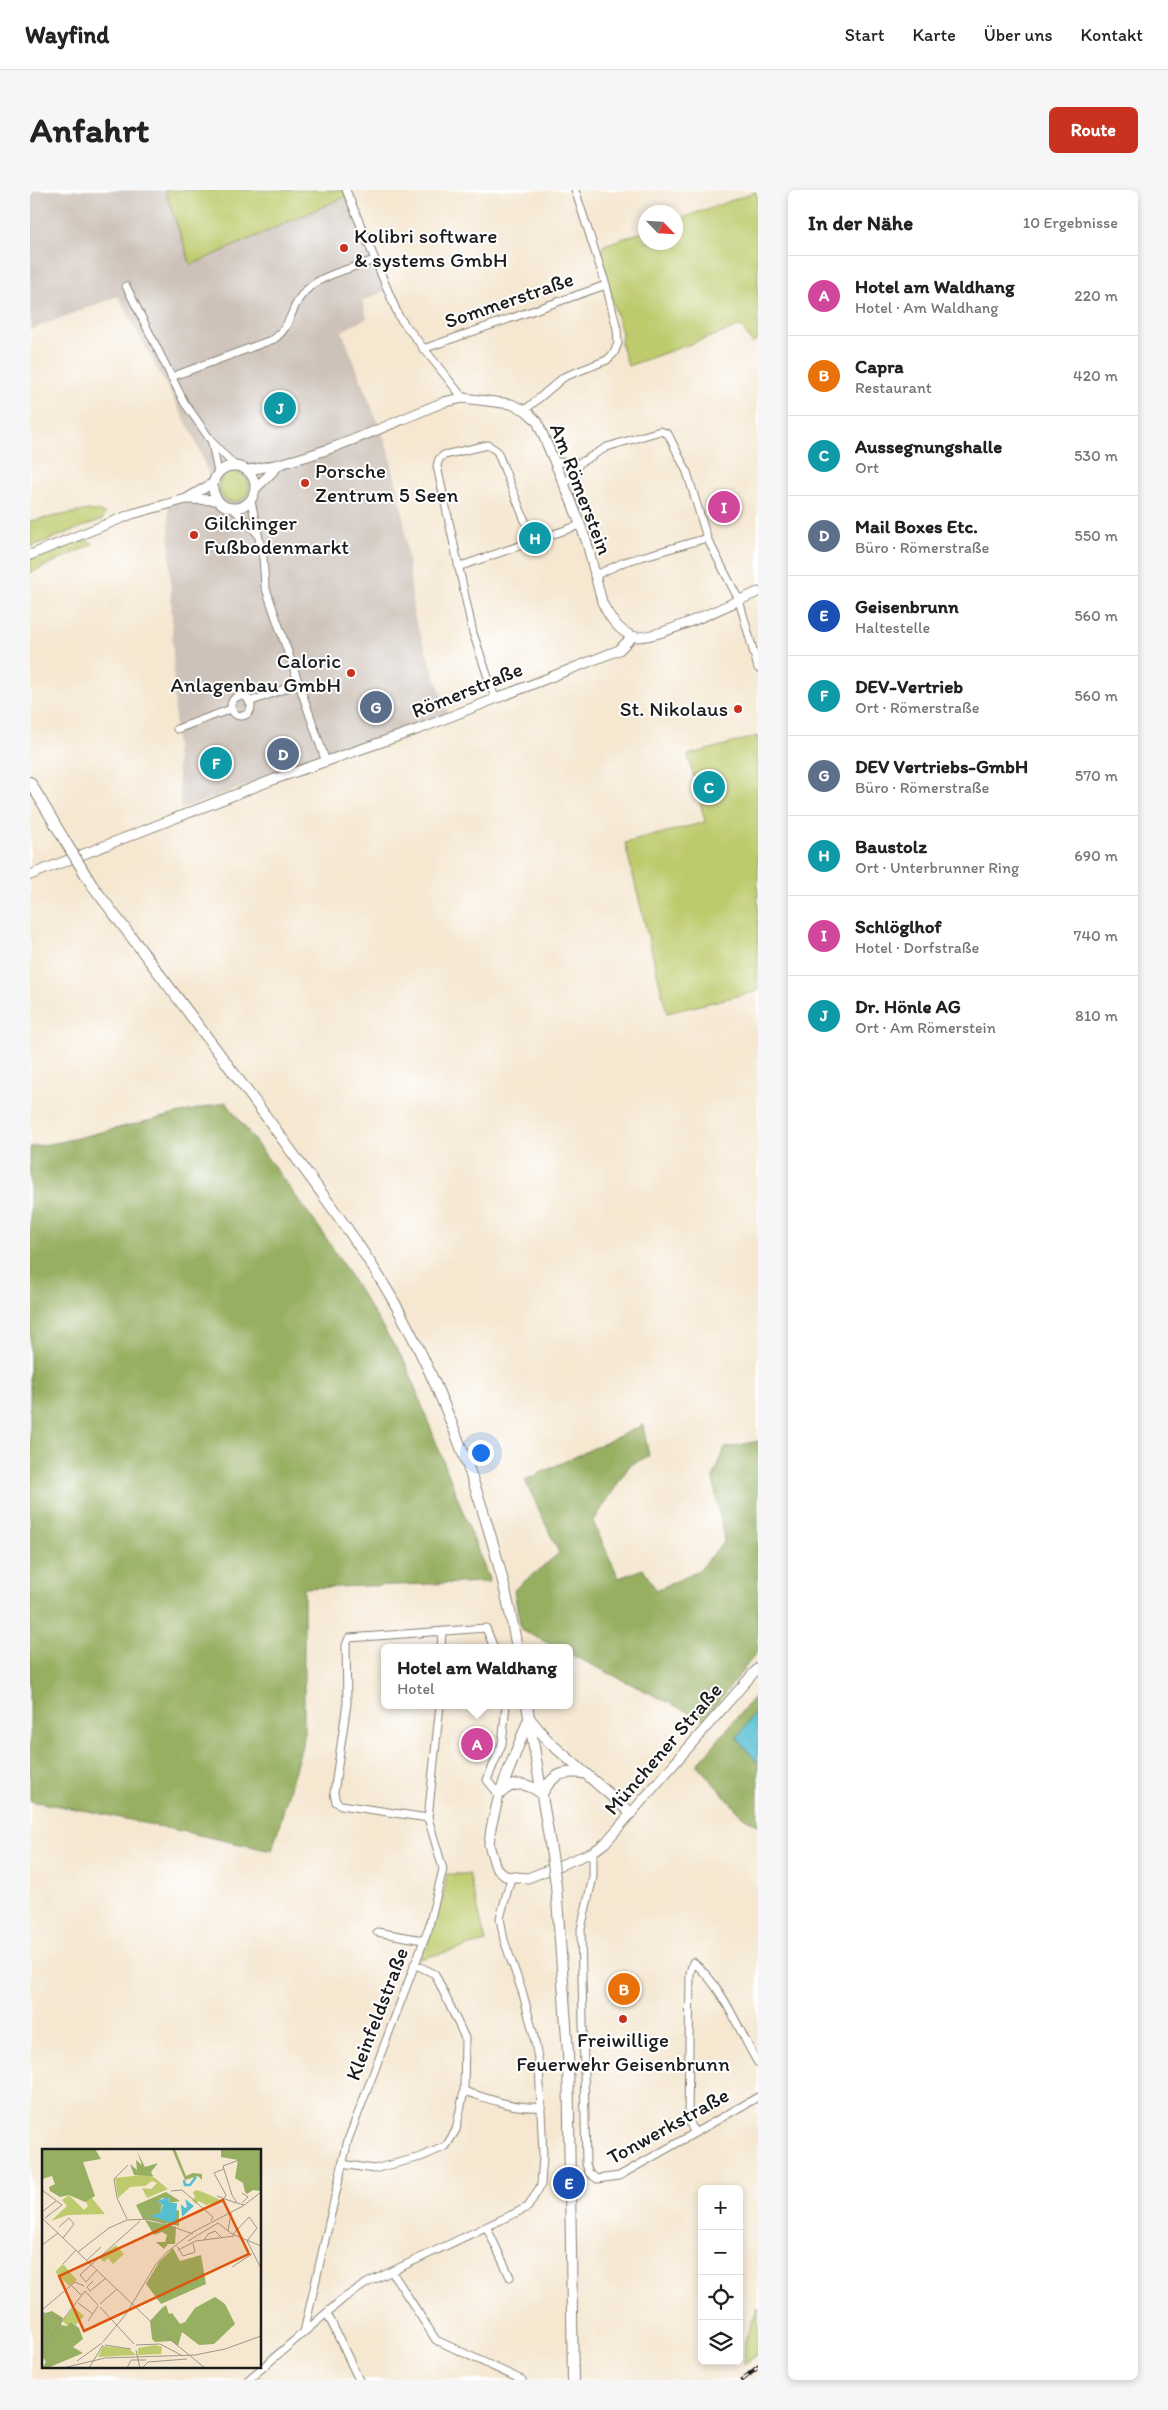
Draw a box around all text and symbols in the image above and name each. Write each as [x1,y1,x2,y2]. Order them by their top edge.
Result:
text: Wayfind [25,20,109,49]
text: Start [845,24,884,46]
text: Karte [912,24,956,46]
text: Über uns [984,24,1053,46]
text: Kontakt [1081,24,1143,46]
button: Route [1049,107,1138,153]
text: Anfahrt [30,109,149,151]
north arrow [638,205,683,250]
text: In der Nähe [808,210,913,235]
text: 10 Ergebnisse [1023,213,1118,232]
place label: Kolibri software & systems GmbH [354,223,508,272]
marker: Kolibri software & systems GmbH [338,242,350,254]
street label: Sommerstraße [441,266,577,333]
text: Hotel am Waldhang [855,275,1015,298]
text: A [819,286,829,305]
text: 220 m [1074,286,1118,305]
text: Hotel · Am Waldhang [855,298,999,317]
text: Capra [855,355,904,378]
text: B [819,366,829,385]
text: 420 m [1073,366,1118,385]
text: Restaurant [855,378,932,397]
pin: J [264,389,296,427]
street label: Am Römerstein [545,420,618,558]
text: Aussegnungshalle [855,435,1002,458]
text: C [819,446,829,465]
text: 530 m [1074,446,1118,465]
place label: Porsche Zentrum 5 Seen [315,458,459,507]
text: Ort [855,458,879,477]
marker: Porsche Zentrum 5 Seen [299,477,311,489]
pin: I [708,488,740,526]
place label: Gilchinger Fußbodenmarkt [204,510,349,559]
text: Mail Boxes Etc. [855,515,978,538]
pin: H [519,519,551,557]
text: D [819,526,829,545]
text: 550 m [1074,526,1118,545]
marker: Gilchinger Fußbodenmarkt [188,529,200,541]
text: Büro · Römerstraße [855,538,989,557]
text: Geisenbrunn [855,595,959,618]
text: E [820,606,828,625]
text: 560 m [1074,606,1118,625]
text: Haltestelle [855,618,930,637]
place label: Caloric Anlagenbau GmbH [170,648,341,697]
street label: Römerstraße [408,656,526,723]
marker: Caloric Anlagenbau GmbH [345,667,357,679]
text: DEV-Vertrieb [855,675,963,698]
text: F [820,686,828,705]
text: 560 m [1074,686,1118,705]
pin: G [360,688,392,726]
place label: St. Nikolaus [620,696,728,721]
text: Ort · Römerstraße [855,698,980,717]
marker: St. Nikolaus [732,703,744,715]
pin: D [267,735,299,773]
pin: F [200,744,232,782]
text: DEV Vertriebs-GmbH [855,755,1028,778]
text: G [818,766,830,785]
text: 570 m [1075,766,1118,785]
pin: C [693,768,725,806]
text: Büro · Römerstraße [855,778,989,797]
text: Baustolz [855,835,927,858]
text: H [818,846,830,865]
text: 690 m [1074,846,1118,865]
text: Ort · Unterbrunner Ring [855,858,1019,877]
text: Schlöglhof [855,915,941,938]
text: I [821,926,827,945]
text: 740 m [1074,926,1118,945]
text: Hotel · Dorfstraße [855,938,979,957]
text: Dr. Hönle AG [855,995,961,1018]
text: J [820,1006,828,1025]
text: 810 m [1075,1006,1118,1025]
text: Ort · Am Römerstein [855,1018,996,1037]
your location [468,1440,494,1466]
popup [381,1644,573,1709]
text: Hotel am Waldhang [397,1656,557,1679]
street label: Münchener Straße [598,1677,727,1820]
text: Hotel [397,1679,435,1698]
pin: A [461,1725,493,1763]
street label: Kleinfeldstraße [340,1944,413,2084]
pin: B [608,1970,640,2008]
marker: Freiwillige Feuerwehr Geisenbrunn [617,2013,629,2025]
place label: Freiwillige Feuerwehr Geisenbrunn [516,2027,730,2076]
street label: Tonwerkstraße [603,2082,733,2169]
inset map [42,2149,261,2368]
pin: E [553,2164,585,2202]
map controls [698,2185,743,2365]
button: + [698,2185,743,2230]
button: − [698,2230,743,2275]
button: locate [698,2275,743,2320]
button: layers [698,2320,743,2365]

